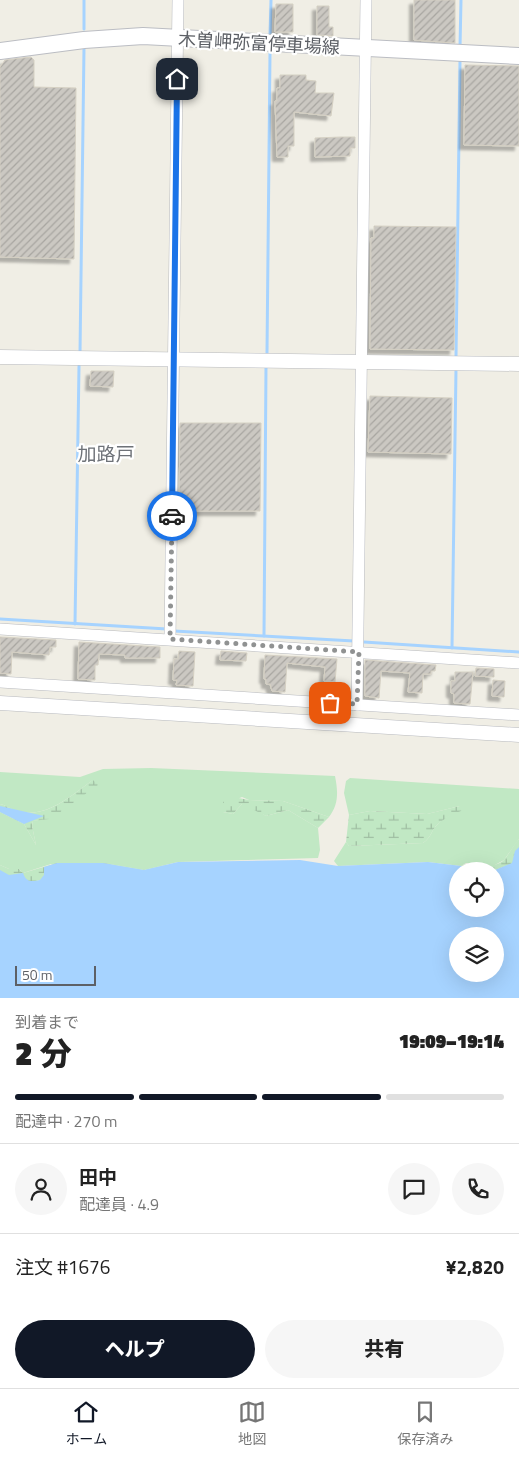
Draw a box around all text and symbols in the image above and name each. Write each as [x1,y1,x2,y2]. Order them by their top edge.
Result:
street label: 木曽岬弥富停車場線 [177,25,341,61]
pin [156,58,198,100]
icon: home [163,65,191,93]
district label: 加路戸 [77,439,135,468]
courier [147,491,197,541]
icon: car [158,502,186,530]
pin [309,682,351,724]
icon: bag [316,689,344,717]
map controls [449,862,504,982]
button: locate [449,862,504,917]
button: layers [449,927,504,982]
scale bar [15,963,96,986]
text: 50 m [22,964,52,985]
text: 到着まで [15,1010,79,1034]
text: 19:09–19:14 [399,1026,504,1055]
text: 2 分 [15,1029,71,1077]
text: 配達中 · 270 m [15,1109,117,1133]
text: 田中 [79,1162,117,1191]
button: person [15,1163,67,1215]
button: chat [388,1163,440,1215]
button: phone [452,1163,504,1215]
text: 配達員 · 4.9 [79,1192,159,1216]
text: 注文 #1676 [15,1252,110,1281]
text: ¥2,820 [446,1252,504,1281]
button: ヘルプ [15,1320,255,1378]
button: 共有 [265,1320,504,1378]
tab: ホーム [66,1398,107,1449]
tab: 地図 [238,1398,266,1449]
tab: 保存済み [397,1398,453,1449]

